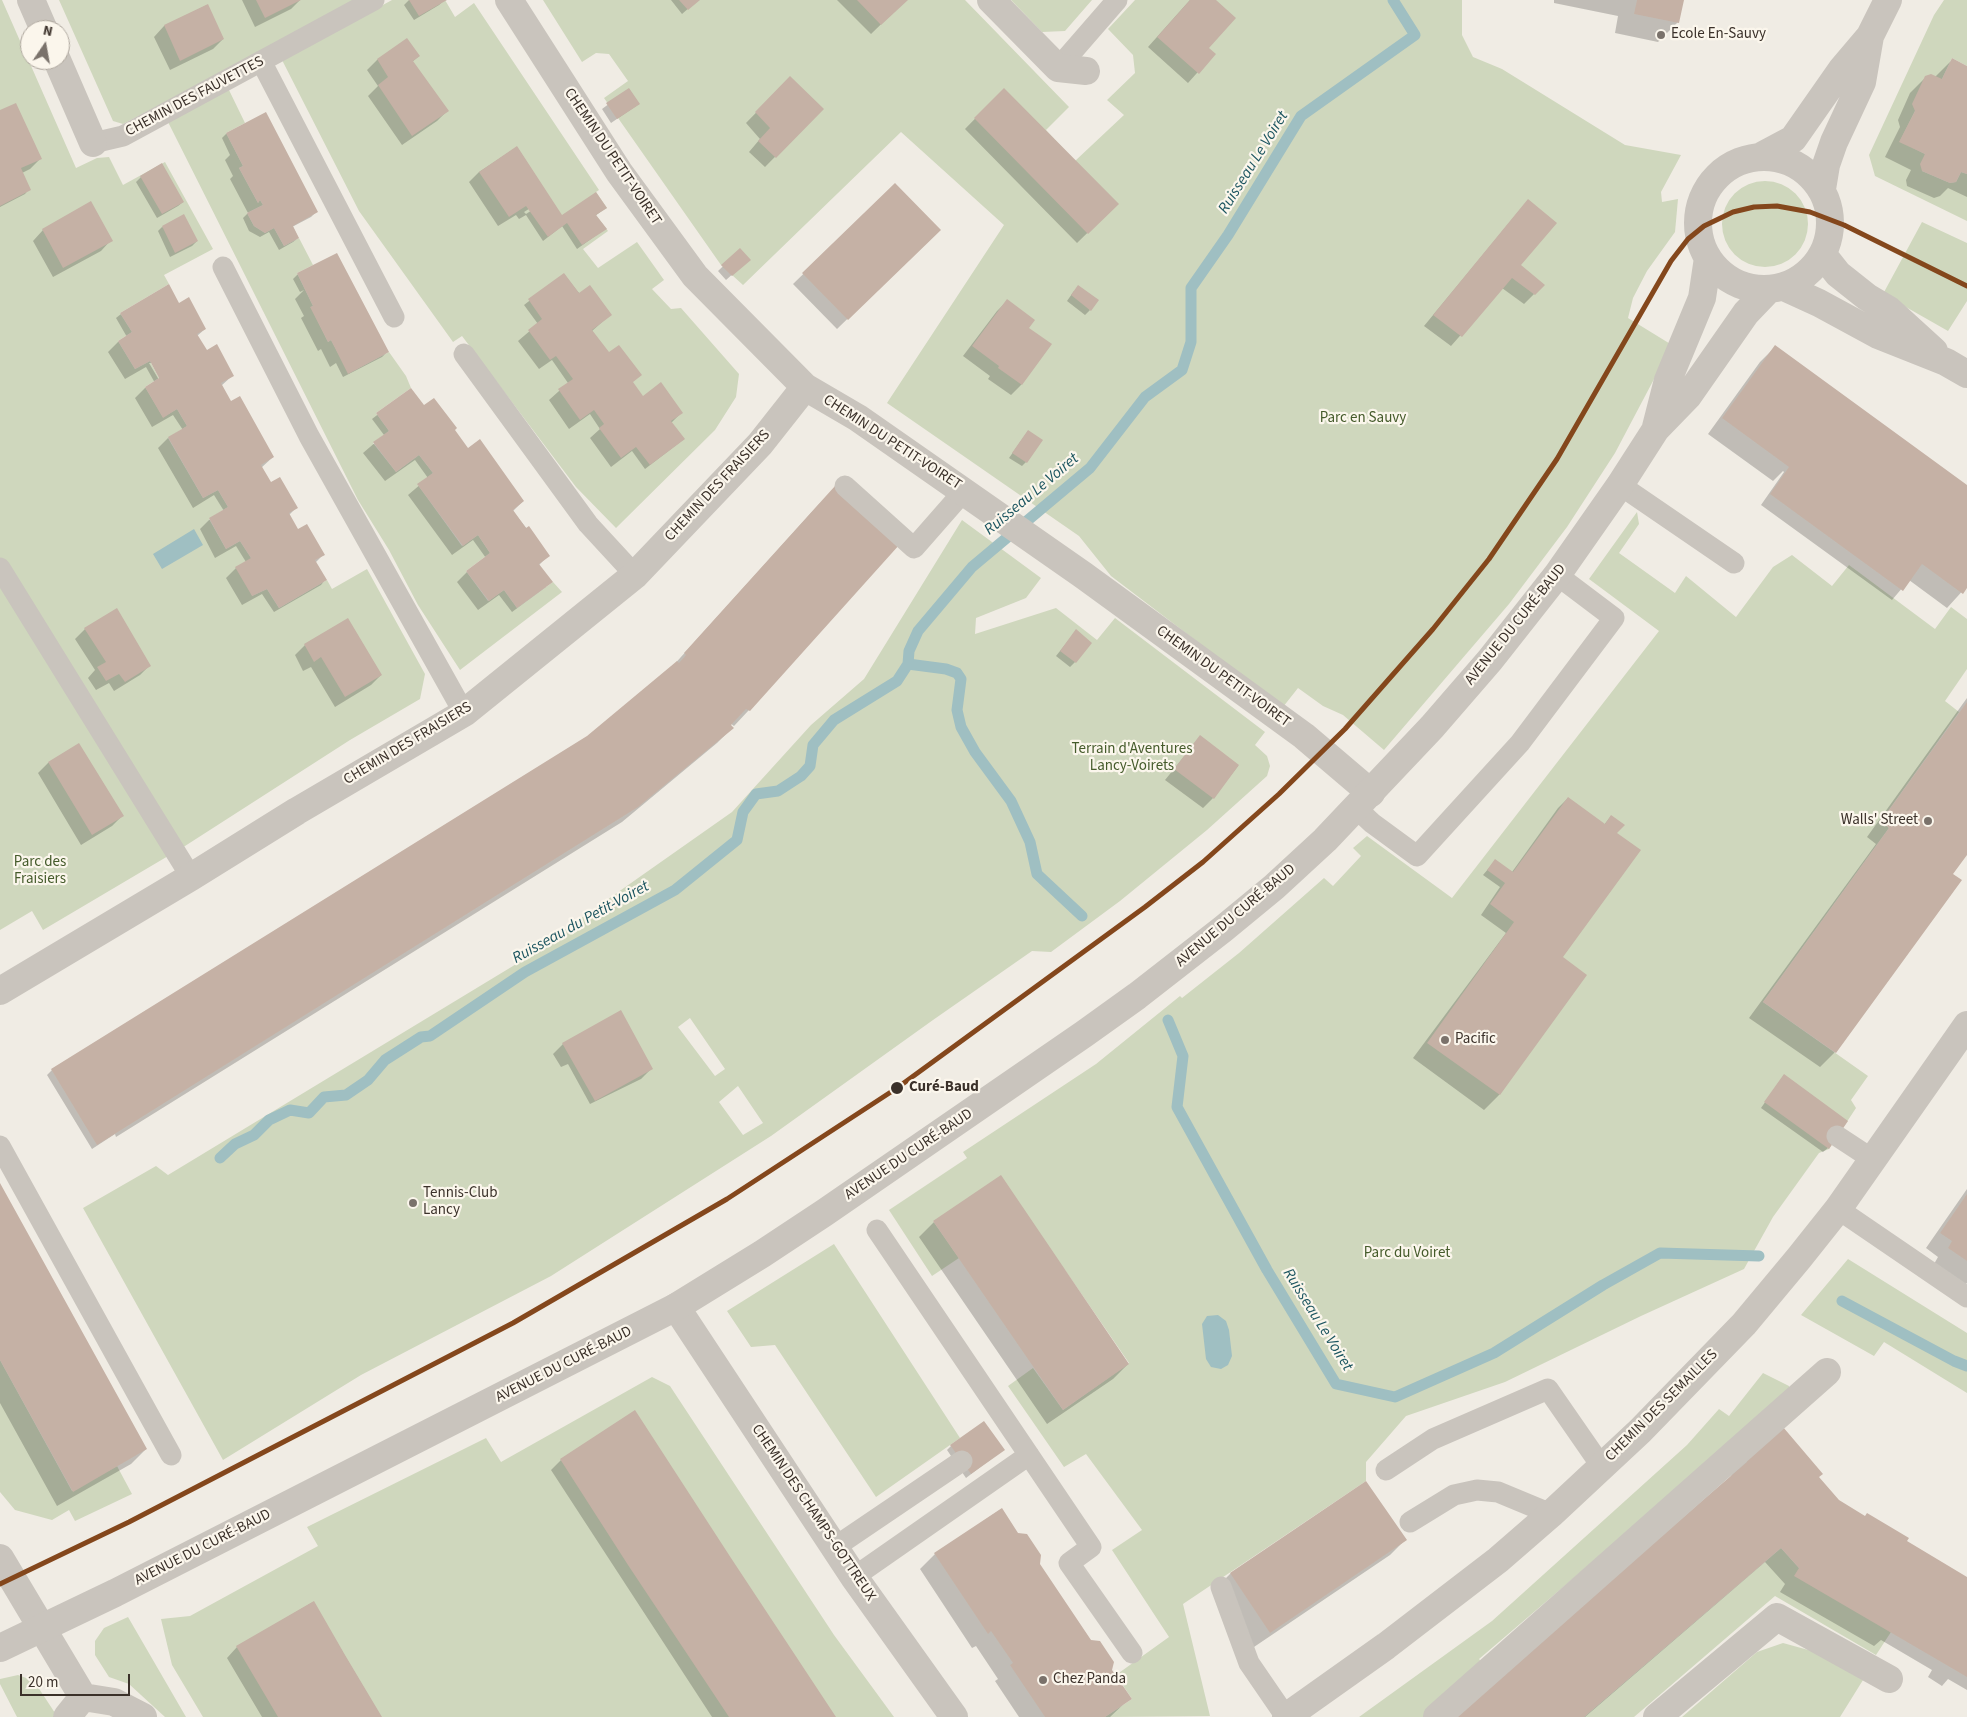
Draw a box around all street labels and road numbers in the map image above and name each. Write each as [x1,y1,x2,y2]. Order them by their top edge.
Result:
street label: CHEMIN DES FAUVETTES [123,53,267,141]
street label: CHEMIN DU PETIT-VOIRET [559,85,665,229]
street label: CHEMIN DU PETIT-VOIRET [819,392,965,494]
street label: CHEMIN DES FRAISIERS [662,426,774,546]
street label: AVENUE DU CURÉ-BAUD [1462,561,1570,689]
street label: CHEMIN DU PETIT-VOIRET [1152,622,1294,732]
street label: CHEMIN DES FRAISIERS [341,699,475,789]
street label: AVENUE DU CURÉ-BAUD [1173,861,1299,971]
street label: AVENUE DU CURÉ-BAUD [842,1105,976,1205]
street label: AVENUE DU CURÉ-BAUD [493,1323,635,1407]
street label: CHEMIN DES SEMAILLES [1602,1346,1722,1466]
street label: CHEMIN DES CHAMPS-GOTTREUX [747,1421,879,1605]
street label: AVENUE DU CURÉ-BAUD [132,1506,274,1590]

